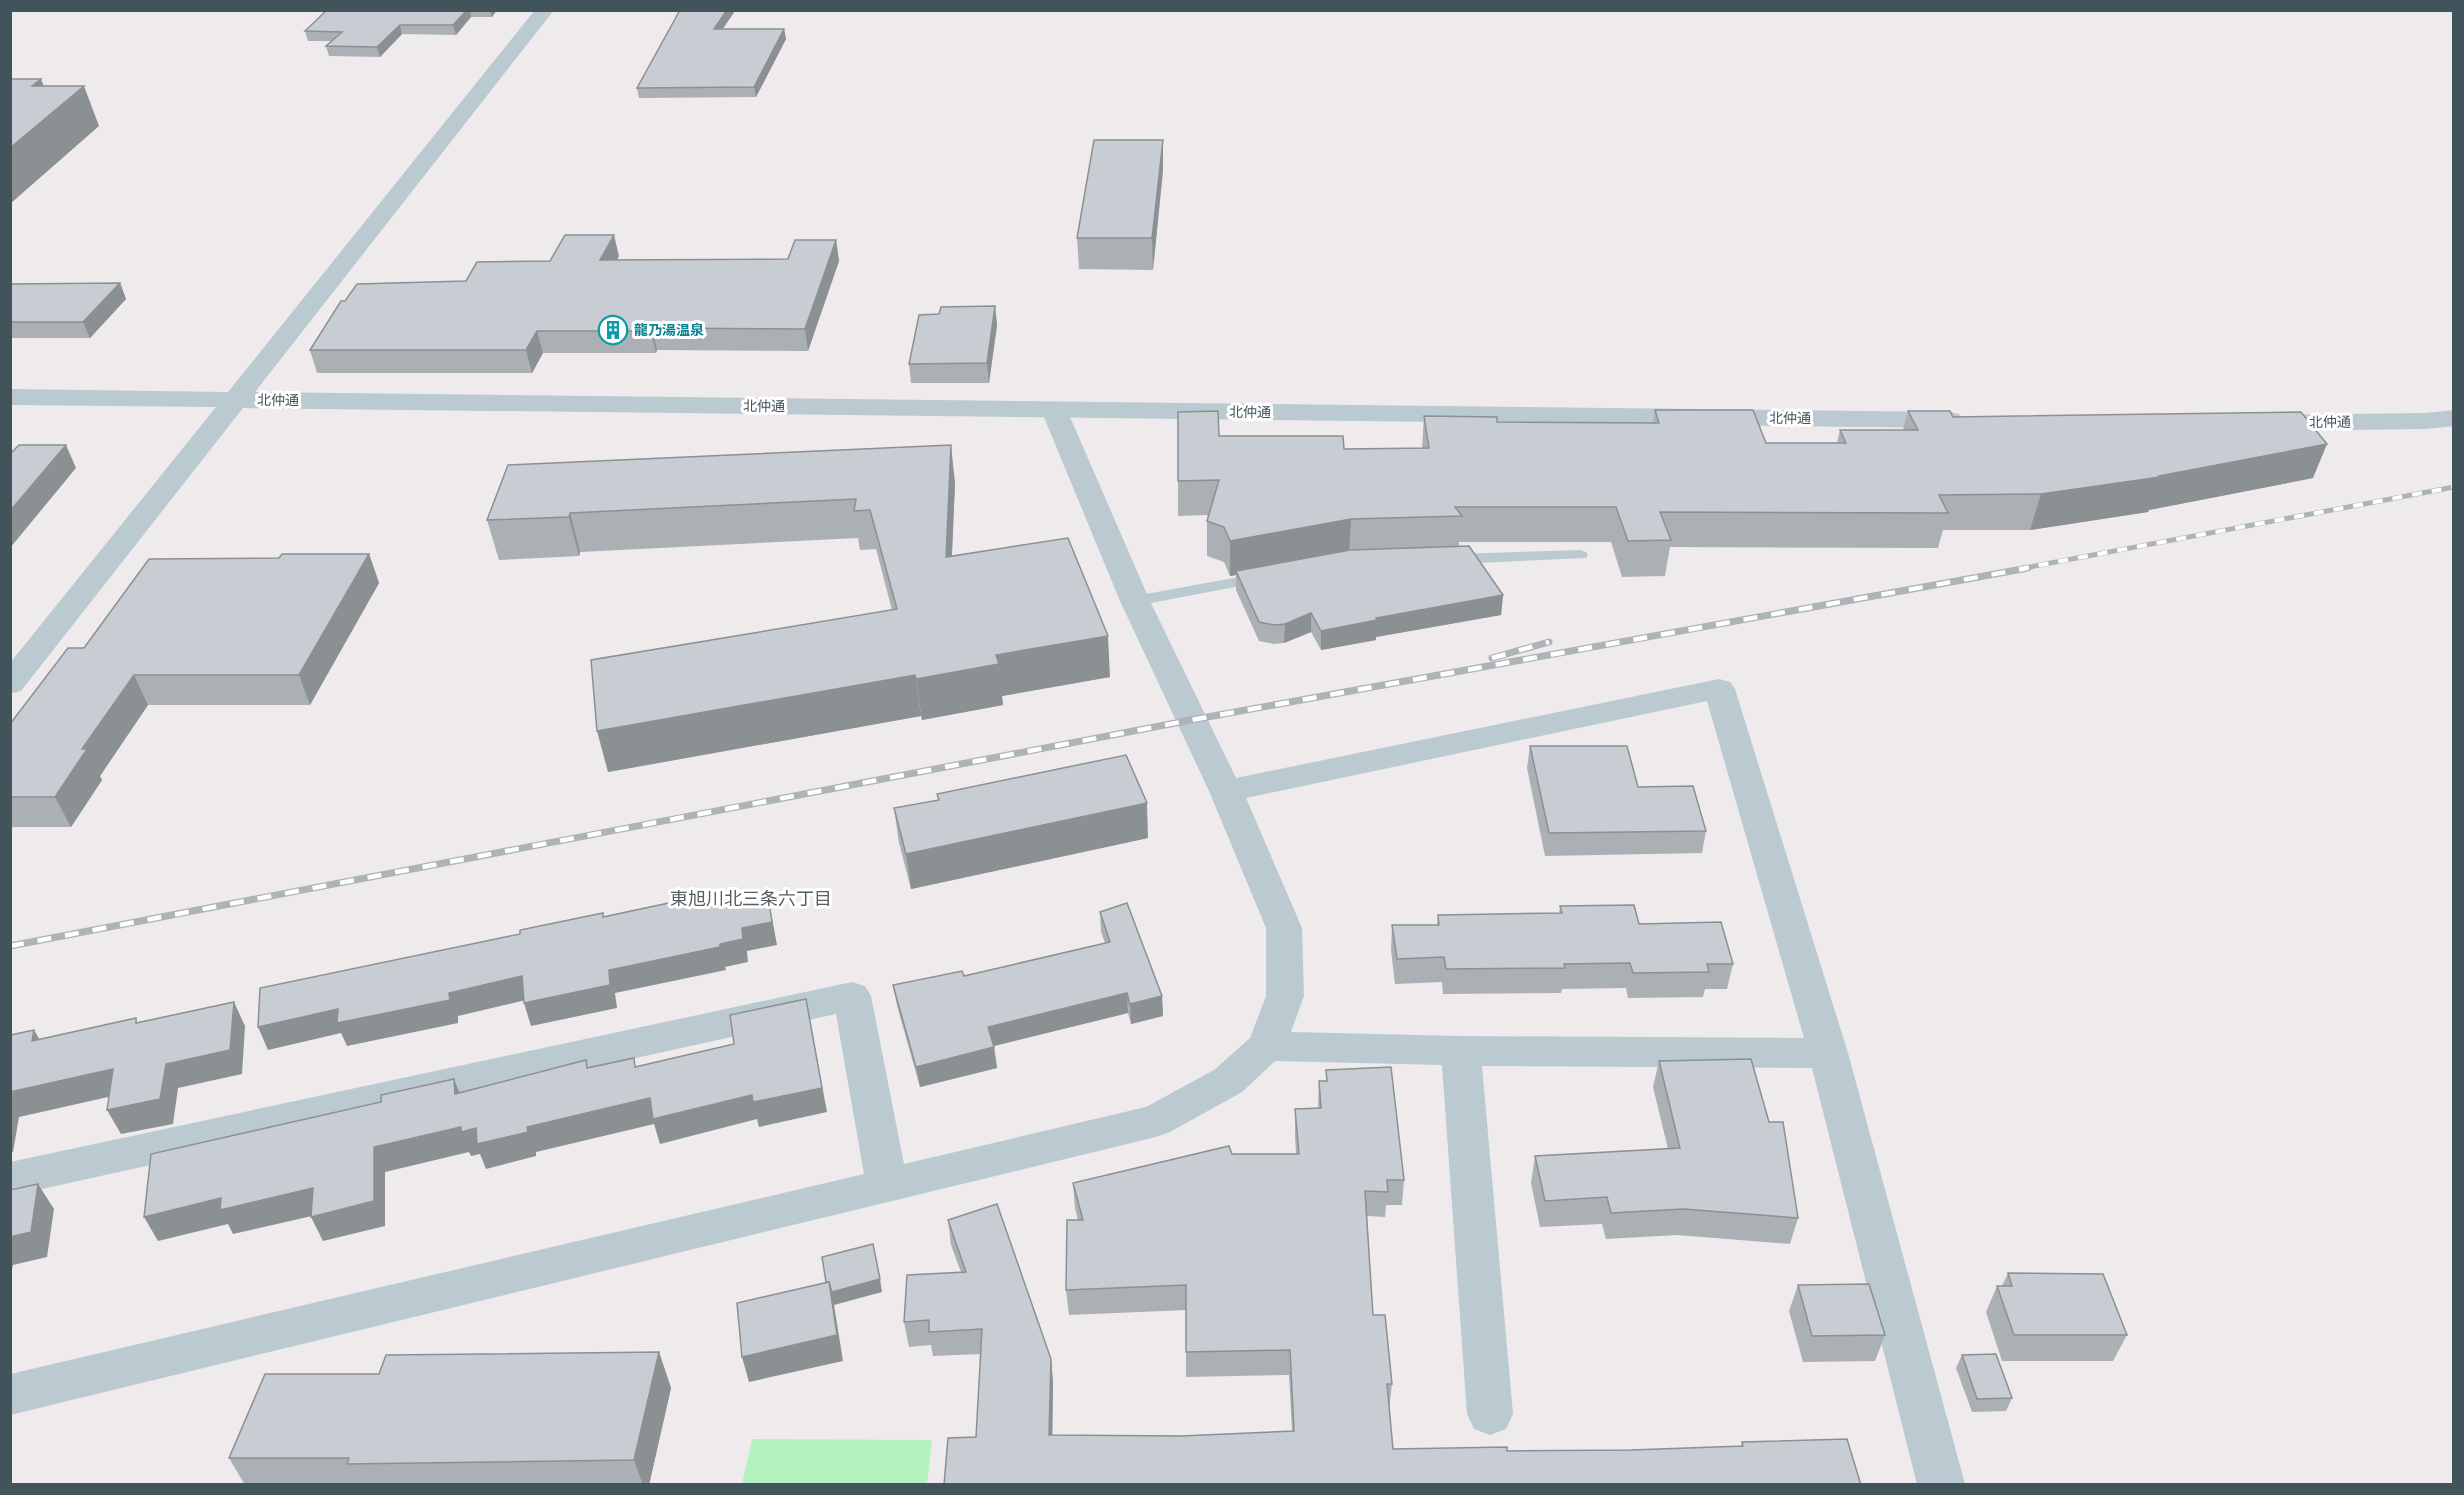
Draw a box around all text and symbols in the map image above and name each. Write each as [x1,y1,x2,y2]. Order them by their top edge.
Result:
building icon: 龍乃湯温泉 [597,314,629,346]
place label: 龍乃湯温泉 [634,322,704,338]
street label: 北仲通 [257,392,299,408]
street label: 北仲通 [743,398,785,414]
street label: 北仲通 [1229,404,1271,420]
street label: 北仲通 [1769,410,1811,426]
street label: 北仲通 [2309,414,2351,430]
district label: 東旭川北三条六丁目 [670,889,832,909]

